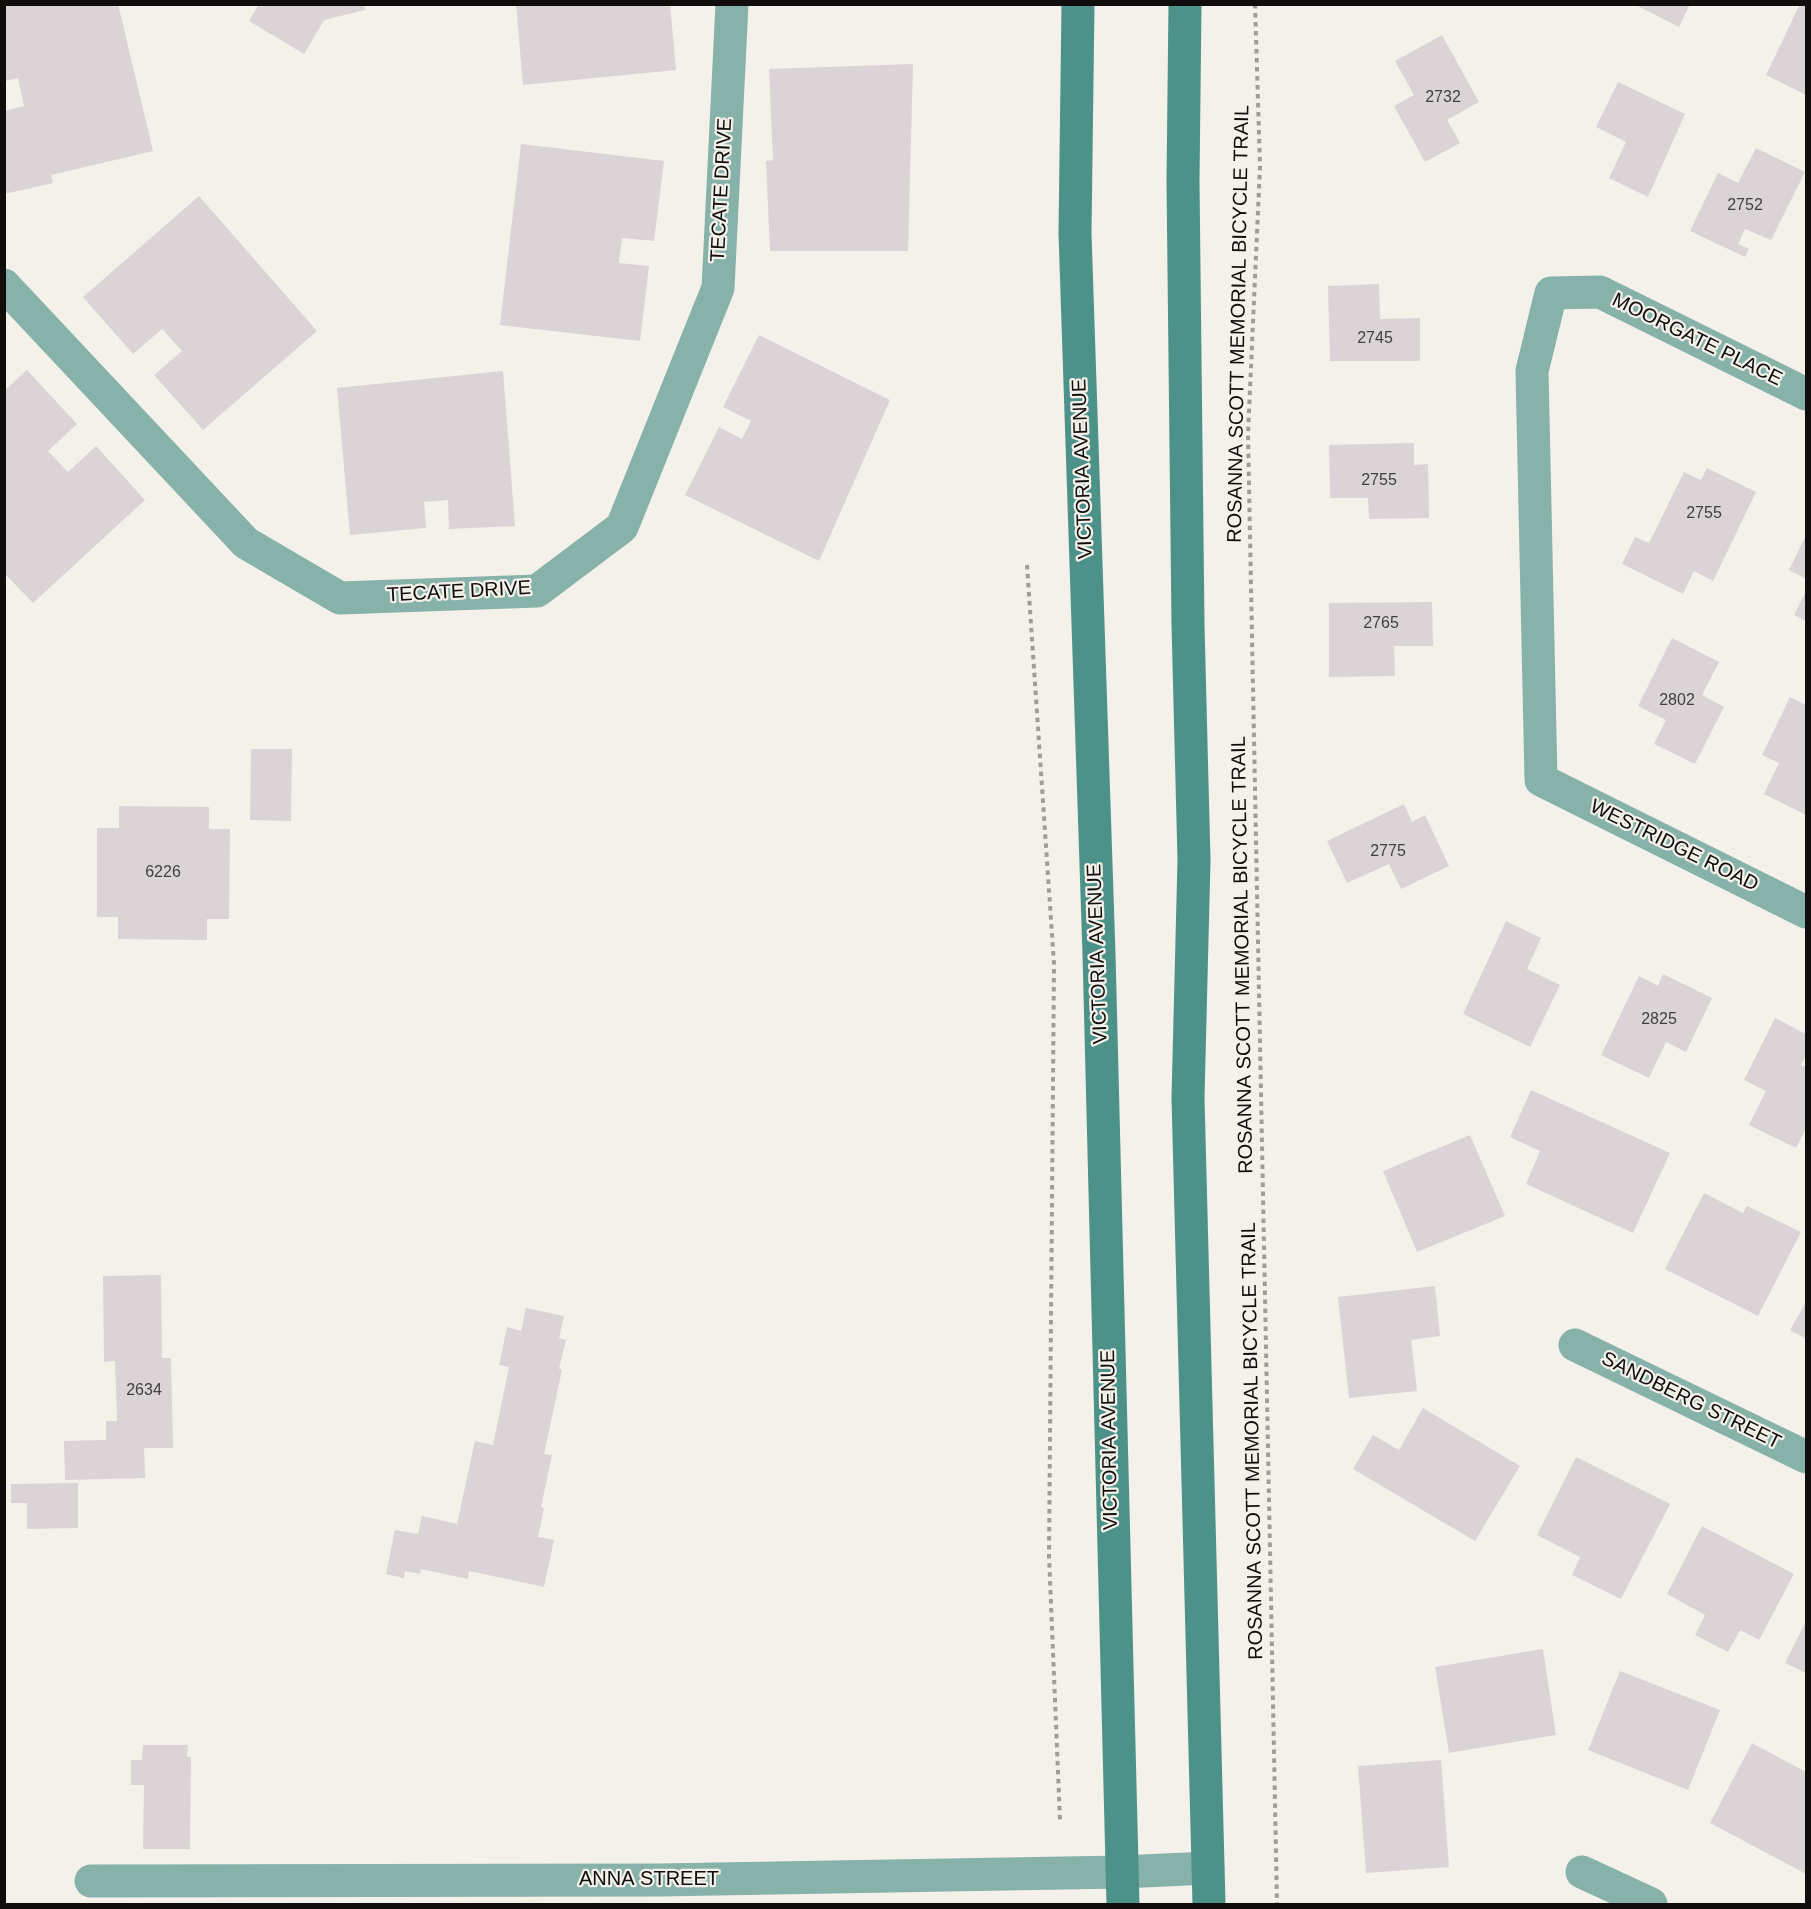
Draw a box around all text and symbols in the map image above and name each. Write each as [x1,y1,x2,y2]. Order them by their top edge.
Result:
house number: 2732 [1425,88,1461,108]
street label: ROSANNA SCOTT MEMORIAL BICYCLE TRAIL [1223,105,1255,543]
street label: TECATE DRIVE [706,117,738,263]
house number: 2752 [1727,196,1763,216]
street label: MOORGATE PLACE [1608,288,1786,392]
house number: 2745 [1357,329,1393,349]
street label: VICTORIA AVENUE [1068,378,1098,560]
house number: 2755 [1361,471,1397,491]
house number: 2755 [1686,504,1722,524]
street label: TECATE DRIVE [386,576,532,608]
house number: 2765 [1363,614,1399,634]
house number: 2802 [1659,691,1695,711]
street label: ROSANNA SCOTT MEMORIAL BICYCLE TRAIL [1227,736,1259,1174]
street label: WESTRIDGE ROAD [1586,795,1762,897]
house number: 2775 [1370,842,1406,862]
house number: 6226 [145,863,181,883]
street label: VICTORIA AVENUE [1083,863,1113,1045]
house number: 2825 [1641,1010,1677,1030]
street label: ROSANNA SCOTT MEMORIAL BICYCLE TRAIL [1237,1222,1269,1660]
street label: SANDBERG STREET [1597,1347,1785,1455]
street label: VICTORIA AVENUE [1096,1350,1124,1530]
house number: 2634 [126,1381,162,1401]
street label: ANNA STREET [579,1867,719,1891]

